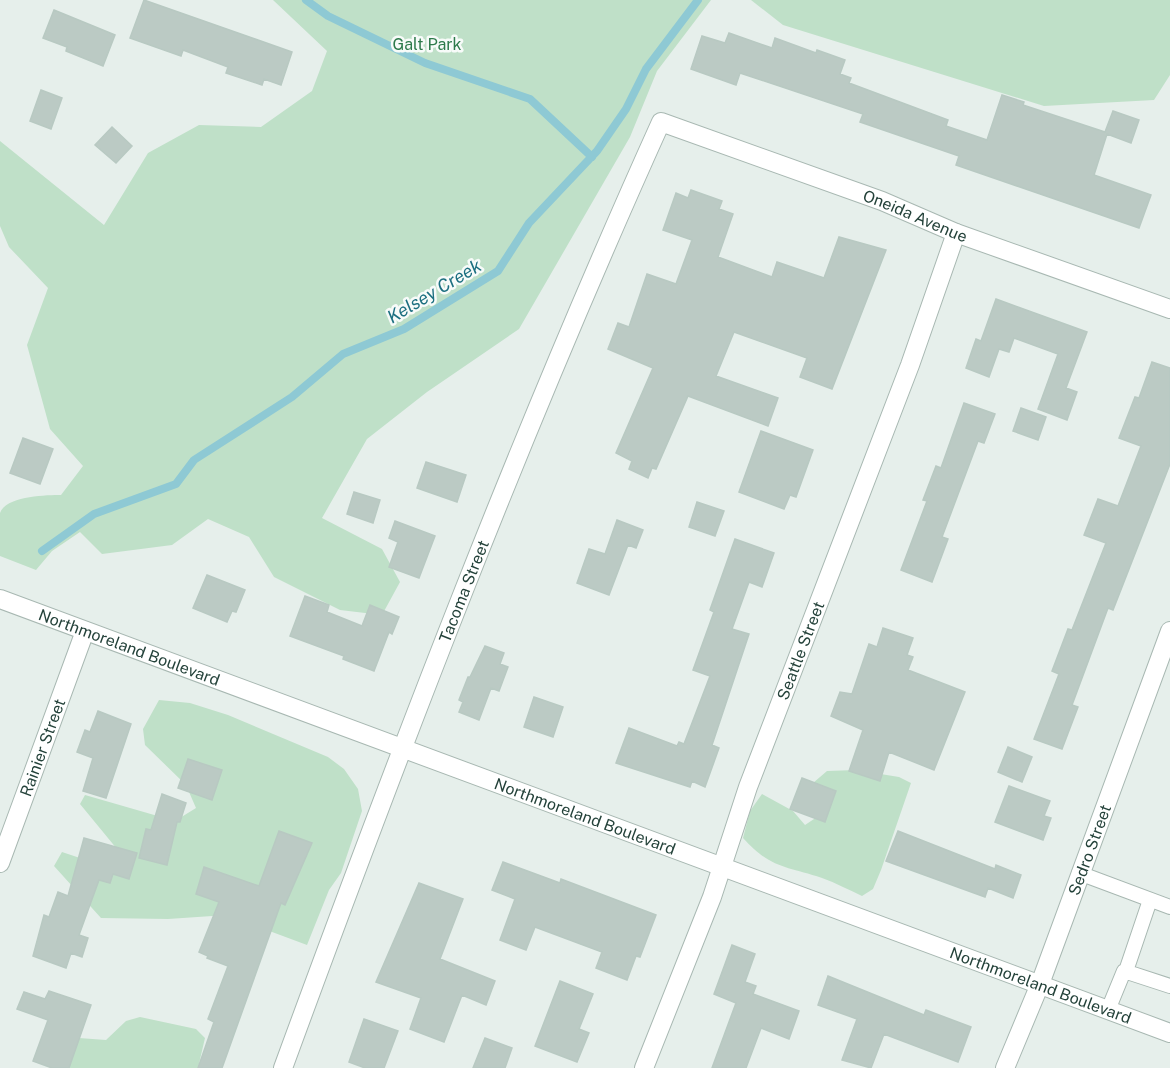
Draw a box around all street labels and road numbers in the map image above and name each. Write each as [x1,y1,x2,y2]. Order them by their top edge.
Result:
street label: Oneida Avenue [861,186,970,246]
street label: Tacoma Street [435,537,492,645]
street label: Seattle Street [773,599,828,702]
street label: Northmoreland Boulevard [36,605,223,689]
street label: Rainier Street [16,696,69,799]
street label: Northmoreland Boulevard [492,774,678,858]
street label: Sedro Street [1064,802,1115,898]
street label: Northmoreland Boulevard [947,943,1134,1027]

